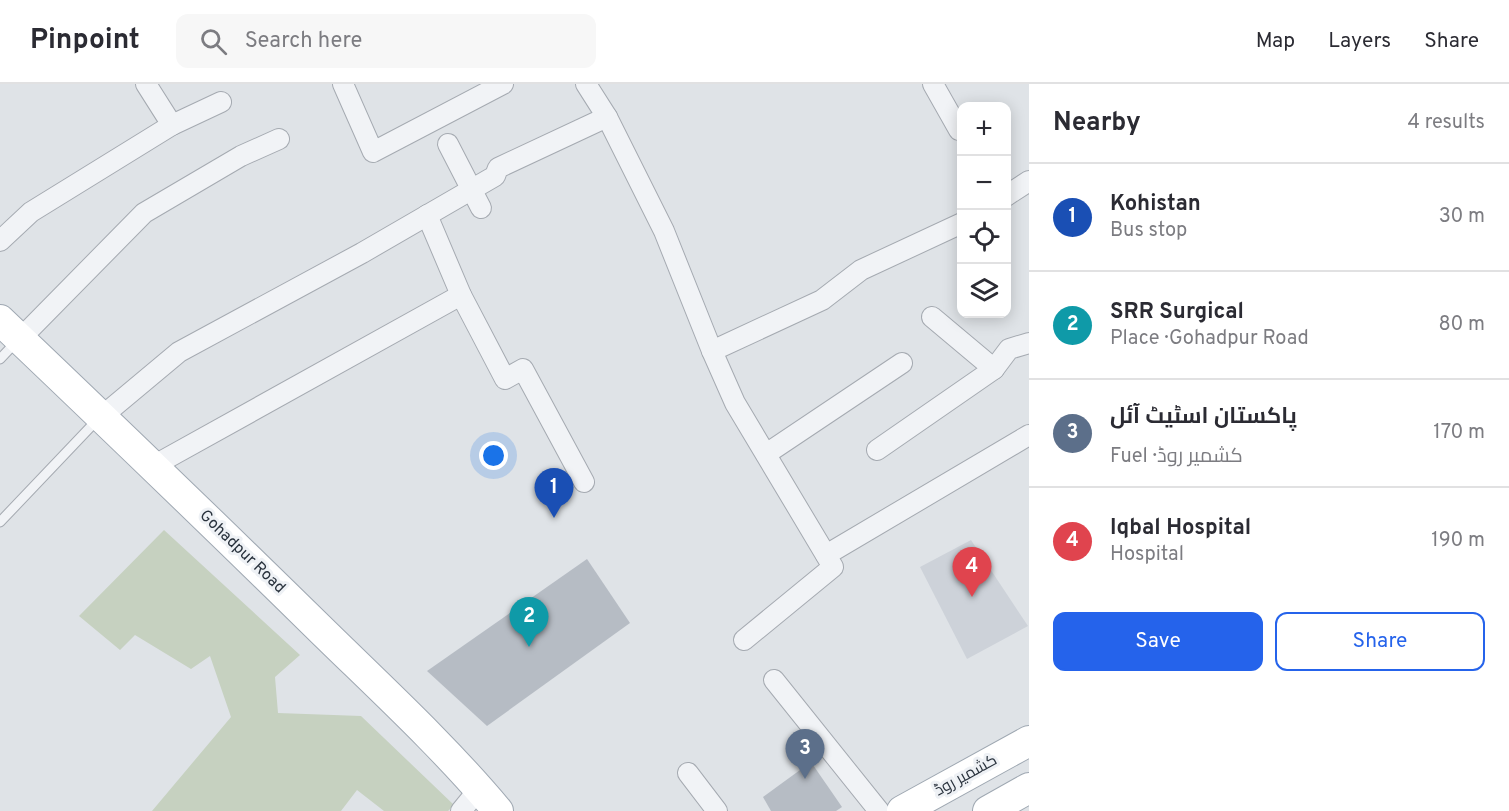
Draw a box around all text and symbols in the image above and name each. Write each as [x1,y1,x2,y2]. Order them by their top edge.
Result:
search box [176,14,596,68]
text: Pinpoint [30,23,140,59]
icon: search [197,25,230,58]
text: Search here [245,28,362,55]
text: Map [1256,28,1295,55]
text: Layers [1328,28,1391,55]
text: Share [1424,28,1479,55]
map controls [957,102,1011,318]
button: + [957,102,1011,156]
text: Nearby [1053,107,1141,140]
text: 4 results [1408,110,1485,136]
button: − [957,156,1011,210]
text: Kohistan [1110,191,1201,218]
text: 1 [1069,204,1077,230]
text: 30 m [1439,204,1485,230]
button: locate [957,210,1011,264]
text: Bus stop [1110,218,1187,244]
button: layers [957,264,1011,318]
text: SRR Surgical [1110,299,1244,326]
text: 2 [1066,312,1079,338]
text: 80 m [1439,312,1485,338]
text: Place · Gohadpur Road [1110,326,1309,352]
text: پاکستان اسٹیٹ آئل [1110,404,1297,431]
text: 3 [1067,420,1079,446]
text: 170 m [1433,420,1485,446]
your location [479,441,508,470]
text: Fuel · کشمیر روڈ [1110,444,1243,470]
pin: 1 [534,468,574,518]
street label: Gohadpur Road [195,506,289,598]
text: Iqbal Hospital [1110,515,1251,542]
text: 4 [1066,528,1079,554]
text: 190 m [1431,528,1485,554]
text: Hospital [1110,542,1184,568]
pin: 4 [952,548,992,597]
pin: 2 [510,598,548,647]
button: Save [1053,612,1263,671]
button: Share [1275,612,1485,671]
pin: 3 [786,730,824,779]
street label: کشمیر روڈ [931,751,1001,801]

